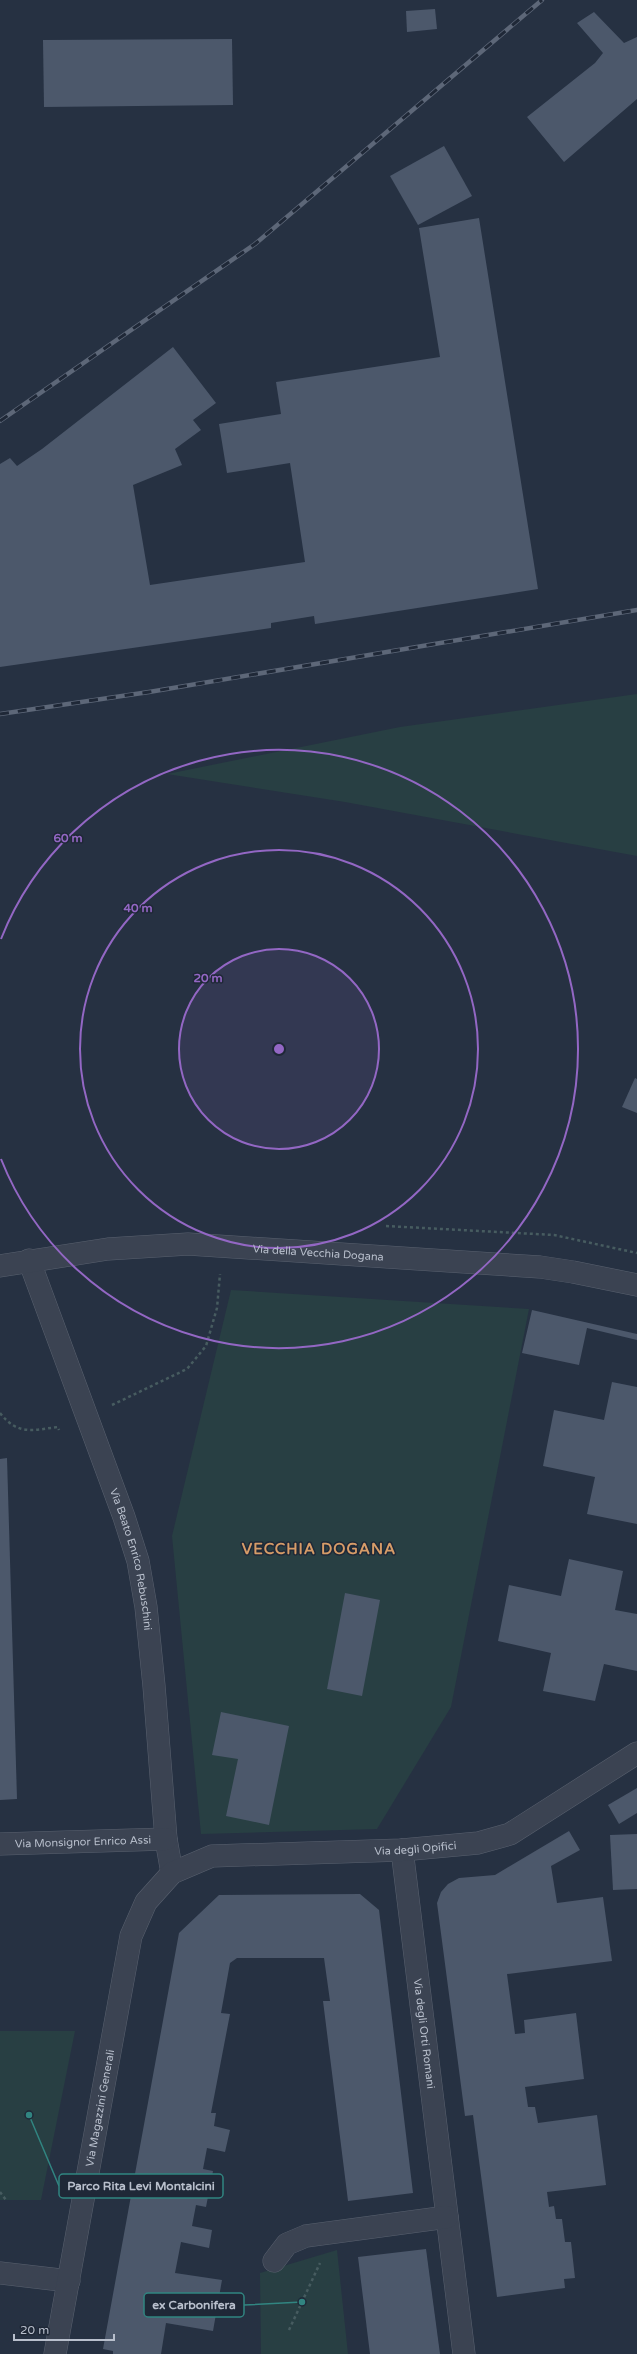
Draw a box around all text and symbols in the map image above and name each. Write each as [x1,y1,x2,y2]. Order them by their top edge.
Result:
text: 60 m [53,831,83,845]
text: 40 m [123,901,153,915]
text: 20 m [193,971,223,985]
centre of rings [272,1042,286,1056]
street label: Via della Vecchia Dogana [252,1242,384,1264]
street label: Via Beato Enrico Rebuschini [107,1486,154,1631]
district label: VECCHIA DOGANA [242,1540,396,1558]
street label: Via Monsignor Enrico Assi [15,1833,151,1851]
street label: Via degli Opifici [374,1839,457,1858]
street label: Via degli Orti Romani [411,1978,437,2090]
street label: Via Magazzini Generali [83,2049,117,2168]
callout: Parco Rita Levi Montalcini [59,2174,223,2198]
text: Parco Rita Levi Montalcini [67,2179,215,2193]
callout: ex Carbonifera [144,2293,244,2317]
text: ex Carbonifera [152,2298,236,2312]
scale bar [14,2316,114,2342]
text: 20 m [20,2323,49,2337]

